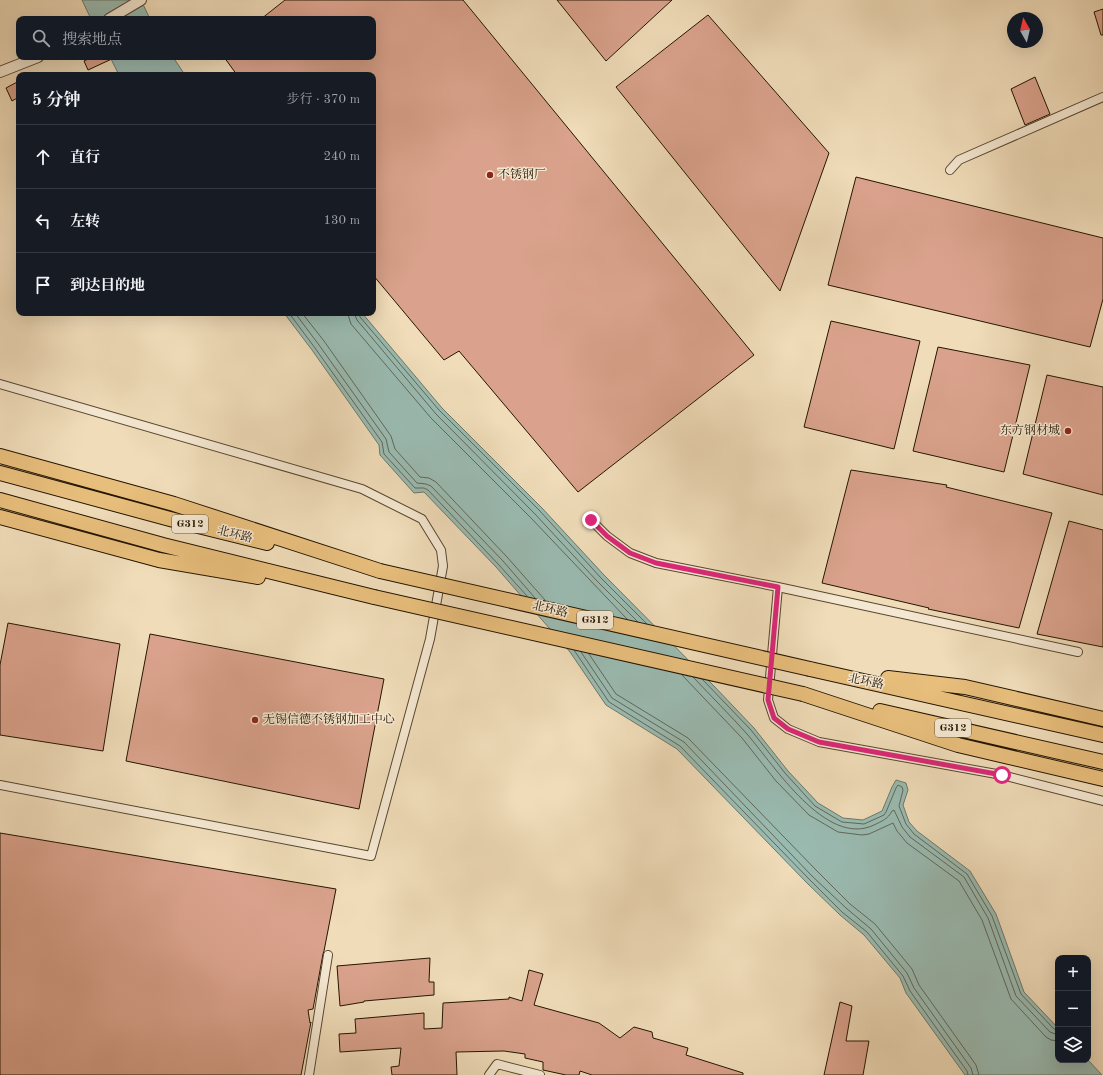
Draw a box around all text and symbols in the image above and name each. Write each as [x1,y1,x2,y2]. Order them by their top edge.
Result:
north arrow [1007,12,1043,48]
search box [16,16,376,60]
icon: search [30,27,52,49]
text: 搜索地点 [62,33,122,48]
text: 5 分钟 [32,92,81,109]
text: 步行 · 370 m [286,93,360,106]
icon: ahead [32,146,54,168]
text: 240 m [323,150,360,163]
text: 直行 [70,151,100,166]
place label: 不锈钢厂 [498,167,546,181]
marker: 不锈钢厂 [485,170,495,180]
icon: left [32,210,54,232]
text: 130 m [323,214,360,227]
text: 左转 [70,215,100,230]
icon: arrive [32,274,54,296]
text: 到达目的地 [70,279,145,294]
place label: 东方钢材城 [1000,423,1060,437]
marker: 东方钢材城 [1063,426,1073,436]
route end [582,511,600,529]
road number: G312 [172,515,208,533]
street label: 北环路 [216,523,254,545]
street label: 北环路 [531,598,569,620]
road number: G312 [577,611,613,629]
street label: 北环路 [847,670,885,692]
place label: 无锡信德不锈钢加工中心 [263,712,395,726]
marker: 无锡信德不锈钢加工中心 [250,715,260,725]
road number: G312 [935,719,971,737]
route start [993,766,1011,784]
map controls [1055,955,1091,1063]
button: + [1055,955,1091,991]
button: − [1055,991,1091,1027]
button: layers [1055,1027,1091,1063]

